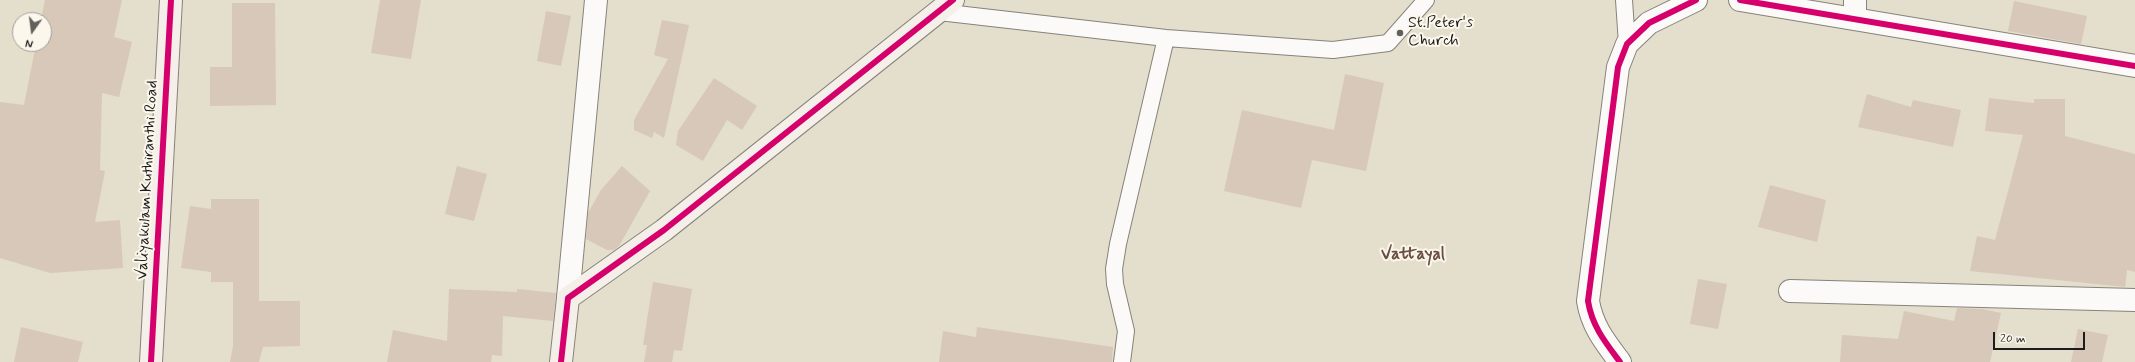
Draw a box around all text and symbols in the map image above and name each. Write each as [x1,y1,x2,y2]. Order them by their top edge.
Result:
north arrow [12,12,52,52]
place label: St.Peter's Church [1408,14,1473,52]
marker: St.Peter's Church [1395,28,1405,38]
text: N [24,35,35,50]
street label: Valiyakulam Kuthiranthi Road [133,80,163,280]
district label: Vattayal [1381,245,1445,265]
scale bar [1995,324,2087,350]
text: 20 m [2000,331,2026,347]

